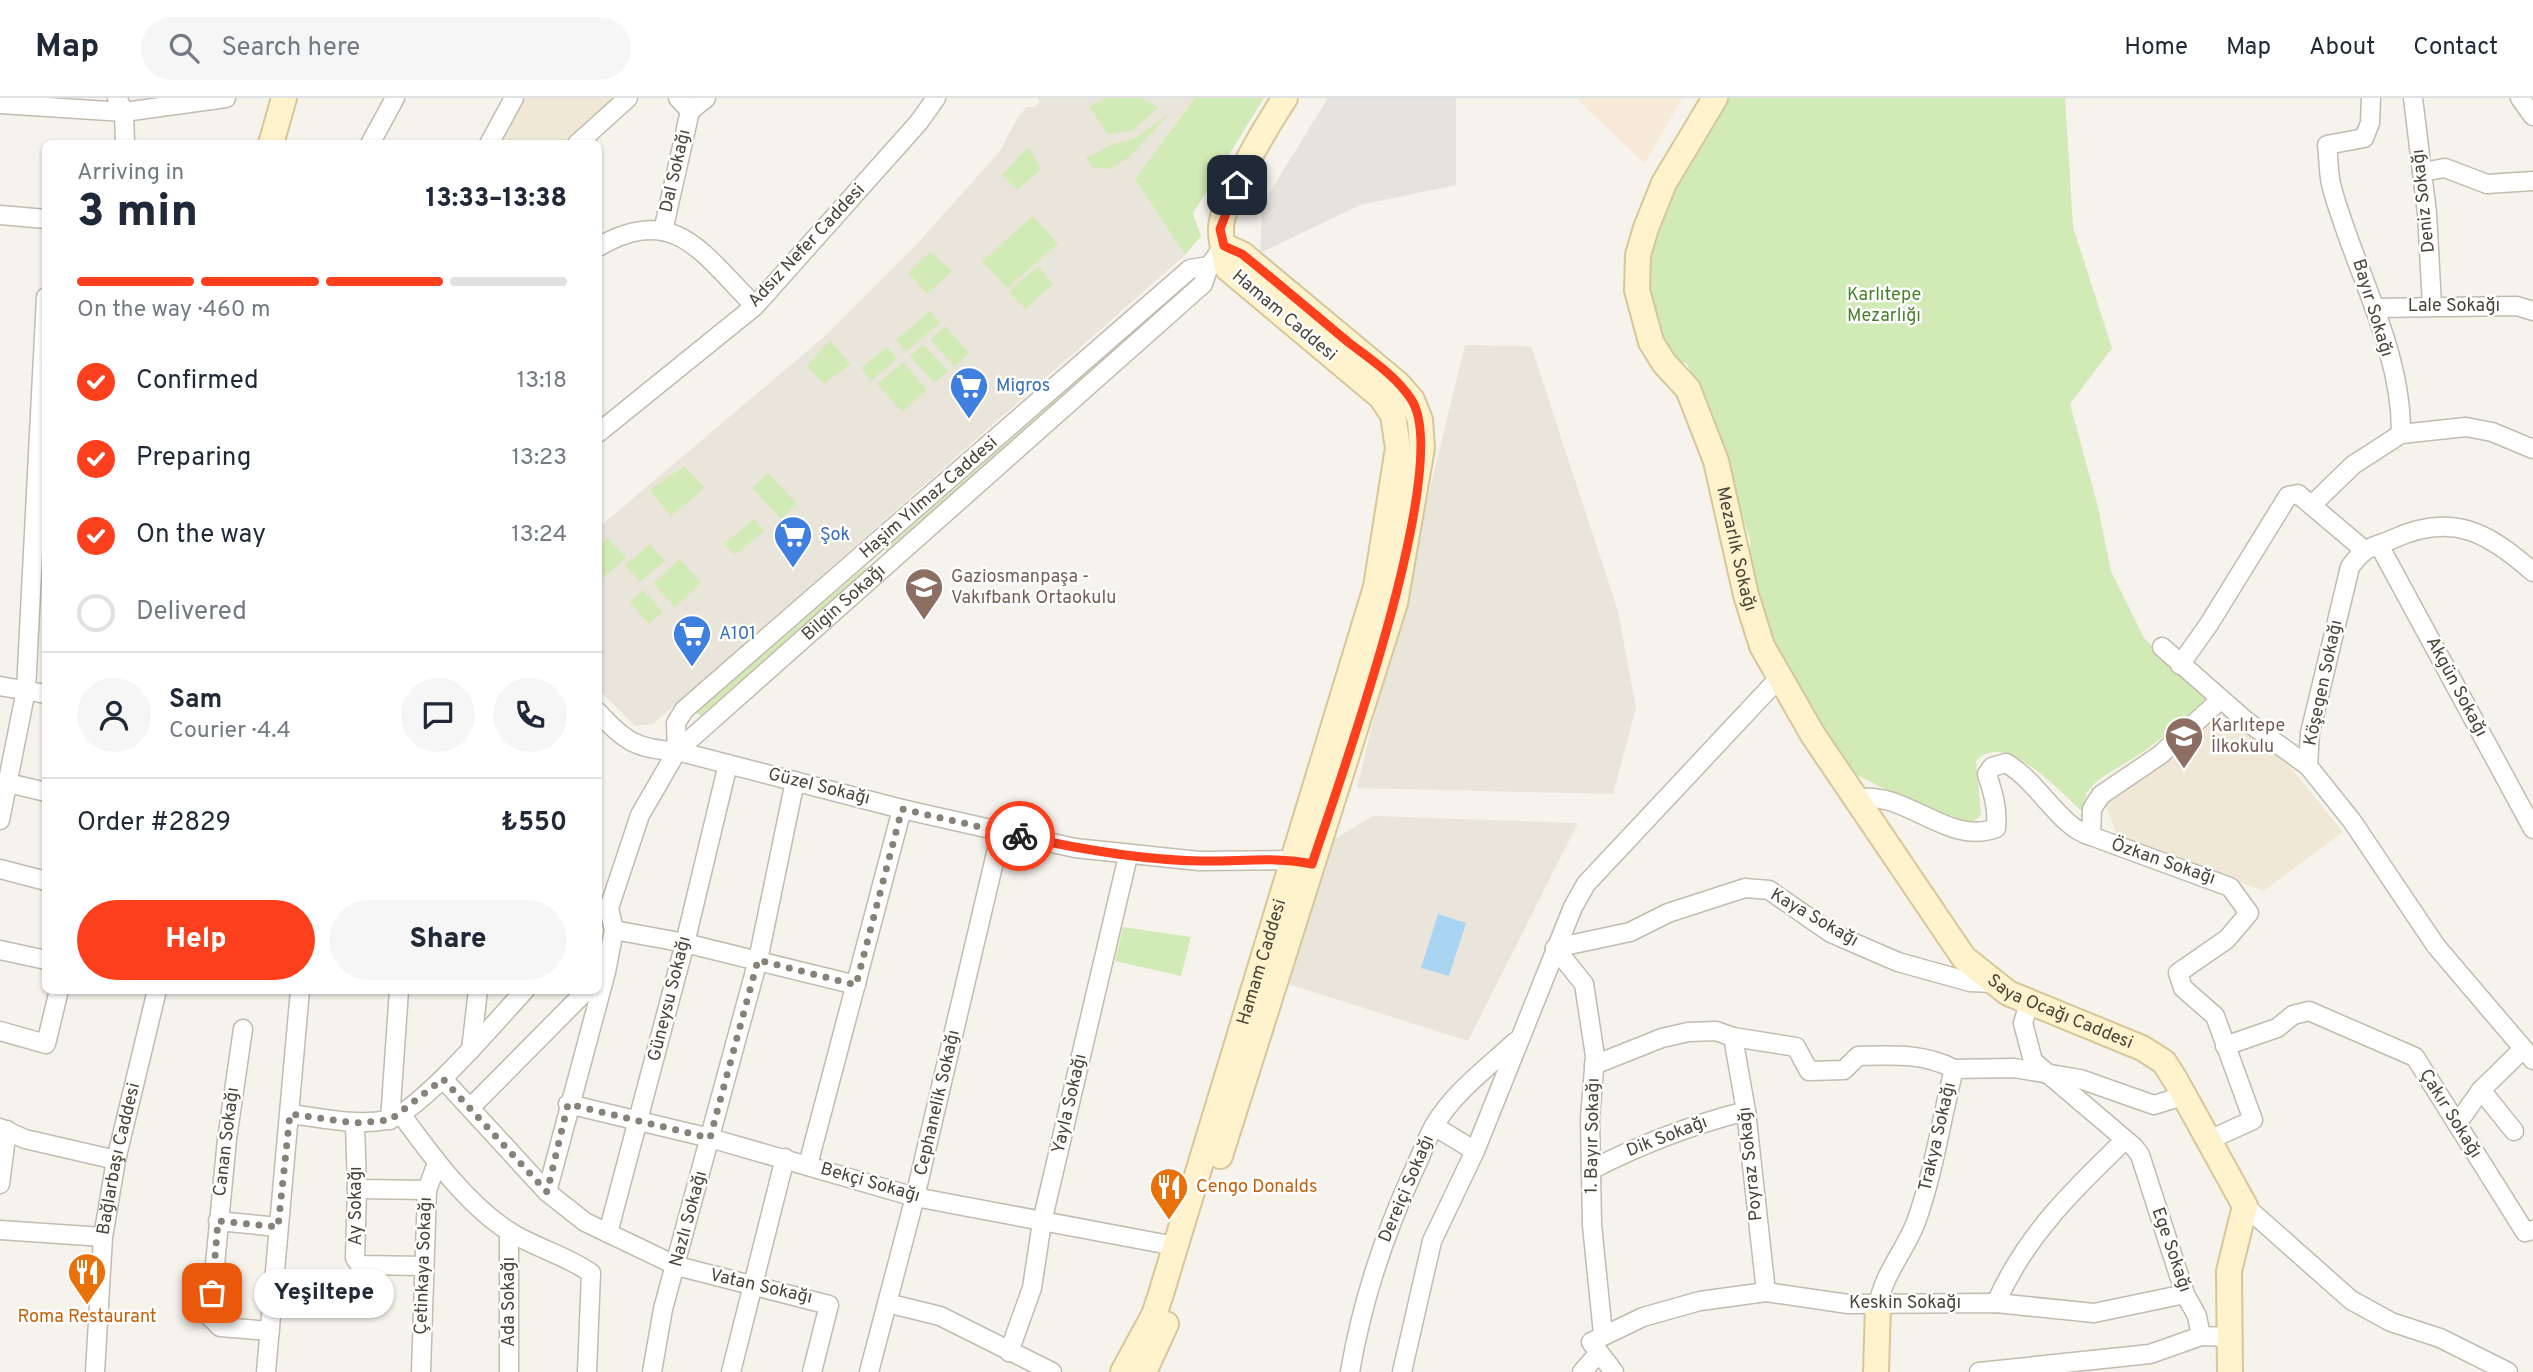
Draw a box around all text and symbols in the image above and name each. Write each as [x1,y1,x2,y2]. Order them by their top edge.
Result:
search box [141,17,631,80]
text: Map [35,27,99,69]
icon: search [165,29,203,67]
text: Search here [221,32,360,65]
text: Home [2124,33,2188,63]
text: Map [2226,33,2271,63]
text: About [2309,33,2375,63]
text: Contact [2413,33,2498,63]
street label: Dal Sokağı [655,127,697,215]
street label: Deniz Sokağı [2407,148,2441,254]
pin [1207,155,1267,215]
text: Arriving in [77,159,184,188]
icon: home [1218,166,1256,204]
street label: Adsız Nefer Caddesi [744,179,870,313]
text: 13:33–13:38 [426,183,567,216]
text: 3 min [77,184,198,243]
street label: Bayır Sokağı [2346,256,2398,360]
street label: Hamam Caddesi [1227,265,1341,367]
park label: Karlıtepe Mezarlığı [1847,284,1921,328]
street label: Lale Sokağı [2408,295,2500,318]
text: On the way · 460 m [77,296,270,325]
icon: check [77,363,115,401]
text: Confirmed [136,365,259,398]
supermarket icon: Migros [948,365,990,420]
text: 13:18 [517,367,567,396]
place label: Migros [996,375,1050,398]
street label: Haşim Yılmaz Caddesi [855,432,1003,564]
icon: check [77,440,115,478]
text: Preparing [136,442,251,475]
text: 13:23 [511,444,567,473]
street label: Mezarlık Sokağı [1711,484,1762,614]
supermarket icon: Şok [772,514,814,569]
icon: check [77,517,115,555]
text: On the way [136,519,266,552]
text: 13:24 [511,521,567,550]
place label: Şok [820,524,850,547]
street label: Bilgin Sokağı [797,560,890,646]
school or university icon: Gaziosmanpaşa - Vakıfbank Ortaokulu [903,566,945,621]
place label: Gaziosmanpaşa - Vakıfbank Ortaokulu [951,566,1116,610]
text: Delivered [136,596,247,629]
supermarket icon: A101 [671,613,713,668]
street label: Köşegen Sokağı [2299,618,2349,748]
place label: A101 [719,623,756,646]
street label: Akgün Sokağı [2420,633,2492,741]
button: person [77,678,151,752]
button: chat [401,678,475,752]
button: phone [493,678,567,752]
text: Sam [169,684,222,717]
school or university icon: Karlıtepe İlkokulu [2163,715,2205,770]
place label: Karlıtepe İlkokulu [2211,715,2285,759]
text: Courier · 4.4 [169,717,291,746]
street label: Güzel Sokağı [766,763,872,811]
courier [985,801,1055,871]
text: Order #2829 [77,807,231,840]
text: ₺550 [501,807,567,840]
icon: bike [1001,817,1039,855]
street label: Özkan Sokağı [2108,831,2219,891]
street label: Kaya Sokağı [1766,884,1862,952]
street label: Hamam Caddesi [1232,896,1292,1028]
button: Help [77,900,315,980]
button: Share [329,900,567,980]
street label: Güneysu Sokağı [643,934,697,1064]
street label: Saya Ocağı Caddesi [1982,969,2136,1055]
street label: Cephanelik Sokağı [910,1028,966,1178]
street label: Yayla Sokağı [1047,1052,1093,1156]
street label: Çakır Sokağı [2414,1065,2486,1163]
street label: 1. Bayır Sokağı [1580,1078,1606,1194]
street label: Trakya Sokağı [1914,1080,1962,1194]
street label: Bağlarbaşı Caddesi [92,1081,146,1237]
street label: Canan Sokağı [209,1086,245,1198]
street label: Poyraz Sokağı [1734,1106,1768,1222]
street label: Dik Sokağı [1623,1111,1711,1163]
street label: Dereiçi Sokağı [1374,1132,1440,1246]
street label: Bekçi Sokağı [817,1158,923,1208]
street label: Ay Sokağı [345,1166,368,1246]
restaurant icon: Cengo Donalds [1148,1166,1190,1221]
street label: Nazlı Sokağı [665,1168,713,1270]
place label: Cengo Donalds [1196,1176,1317,1199]
street label: Çetinkaya Sokağı [410,1197,438,1335]
street label: Ege Sokağı [2146,1205,2196,1295]
restaurant icon: Roma Restaurant [66,1251,108,1306]
street label: Ada Sokağı [498,1257,521,1347]
pin [182,1263,242,1323]
street label: Vatan Sokağı [707,1264,815,1310]
callout: Yeşiltepe [254,1268,394,1318]
icon: bag [193,1274,231,1312]
text: Yeşiltepe [274,1279,374,1308]
street label: Keskin Sokağı [1849,1292,1961,1315]
place label: Roma Restaurant [17,1306,157,1329]

